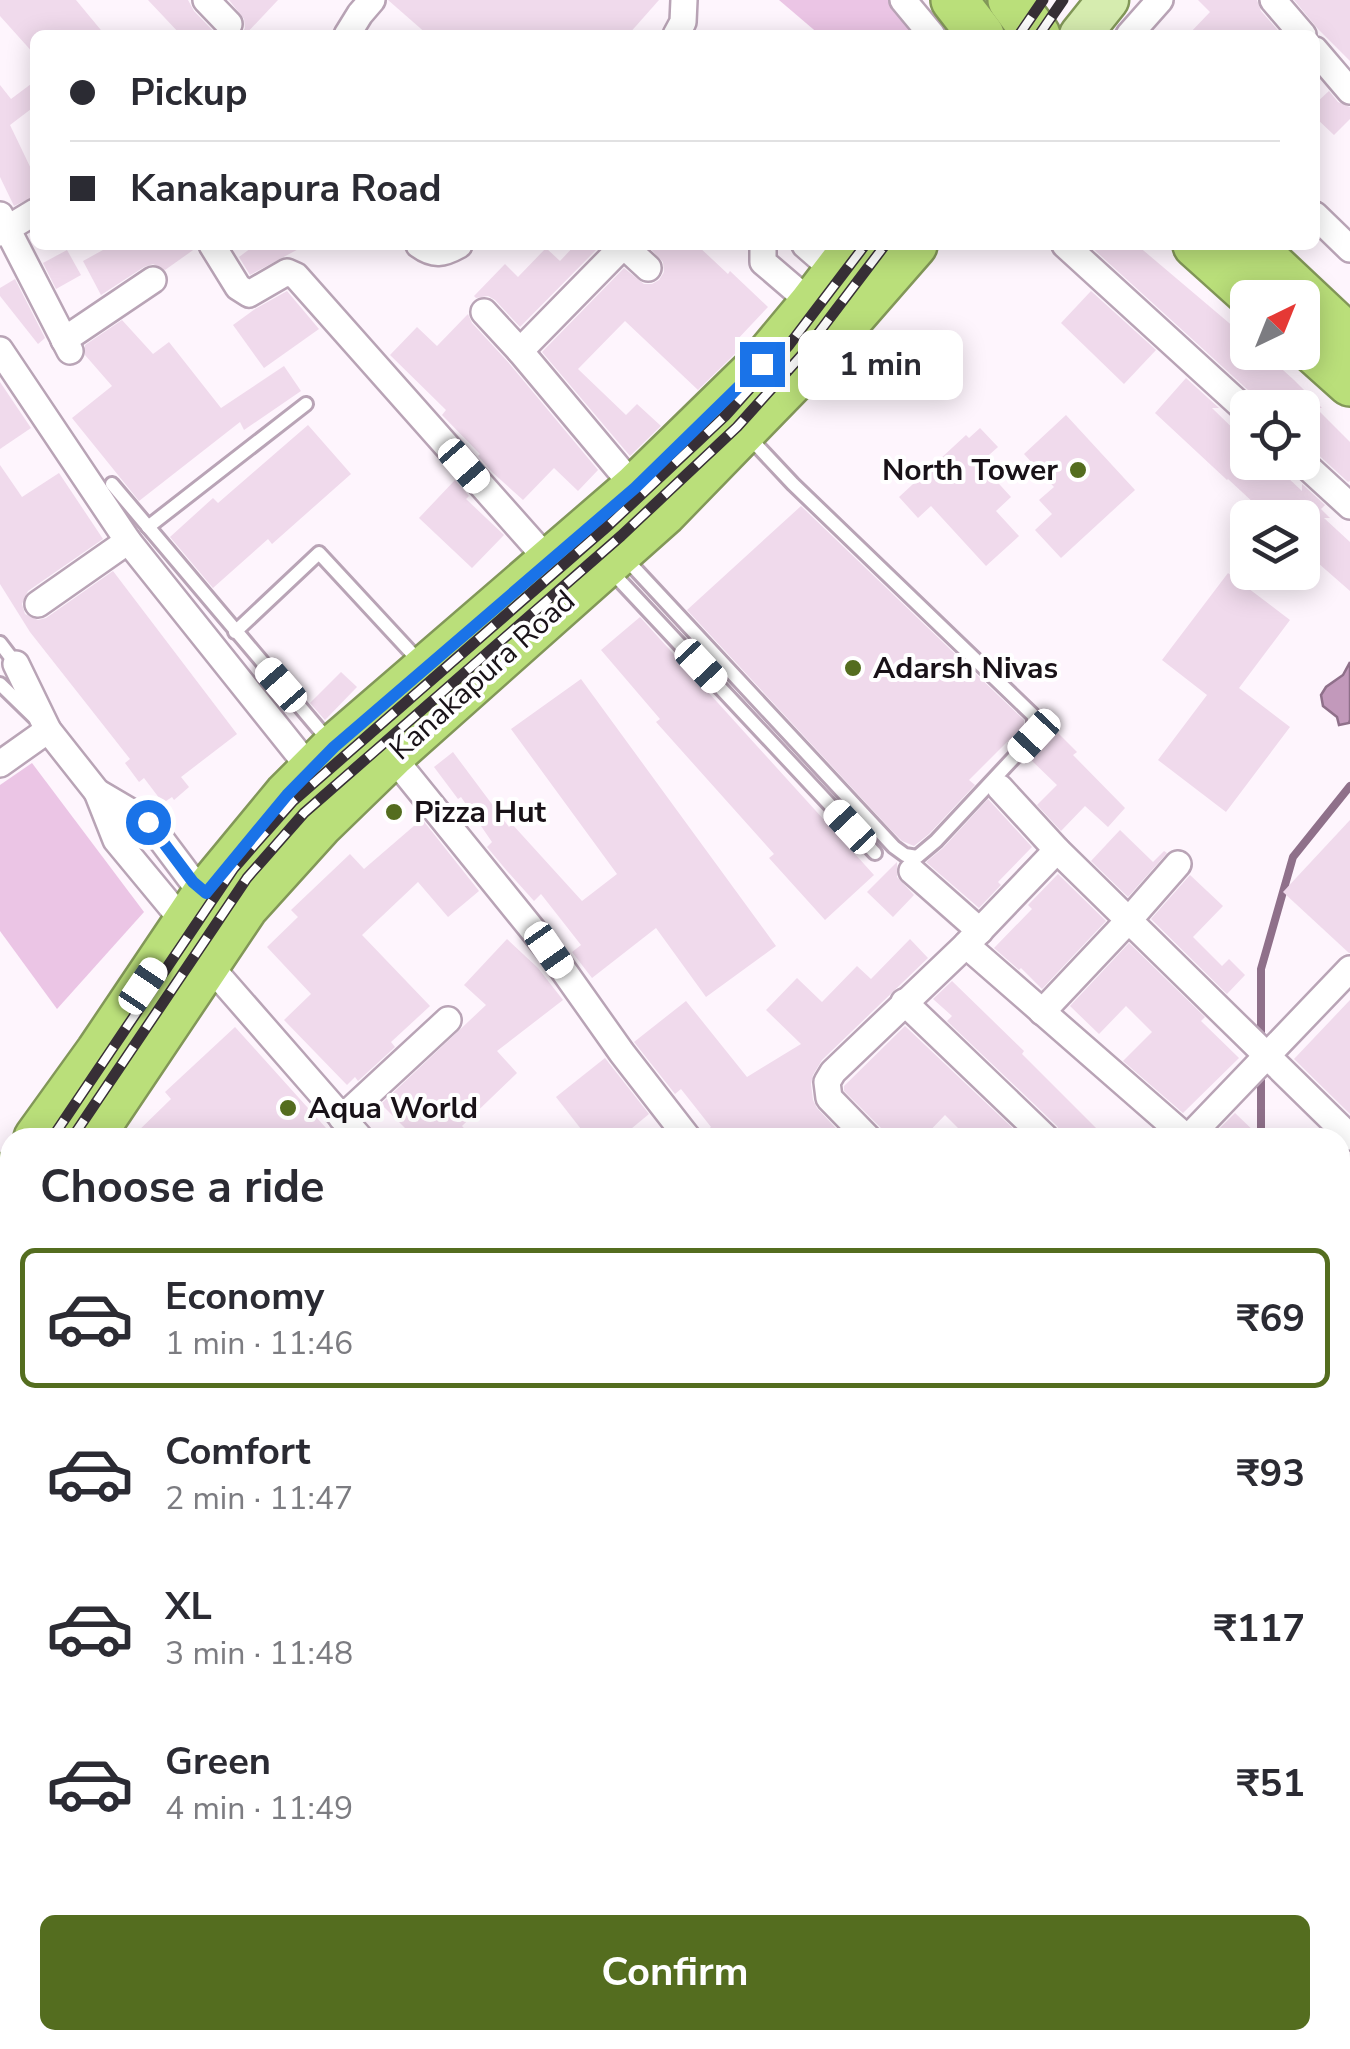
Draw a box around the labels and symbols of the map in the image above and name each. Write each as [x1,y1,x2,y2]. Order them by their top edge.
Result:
north arrow [1230,280,1320,370]
callout: 1 min [797,329,962,399]
route end [740,342,785,387]
car [433,434,495,498]
place label: North Tower [882,450,1058,491]
marker: North Tower [1067,459,1089,481]
street label: Kanakapura Road [381,581,584,770]
car [670,634,732,698]
place label: Adarsh Nivas [873,648,1058,689]
car [250,653,312,717]
marker: Adarsh Nivas [842,657,864,679]
car [1003,704,1065,768]
place label: Pizza Hut [414,792,547,833]
car [819,795,881,859]
route start [126,800,171,845]
marker: Pizza Hut [383,801,405,823]
car [520,917,578,983]
car [114,953,172,1019]
place label: Aqua World [308,1088,478,1129]
marker: Aqua World [277,1097,299,1119]

